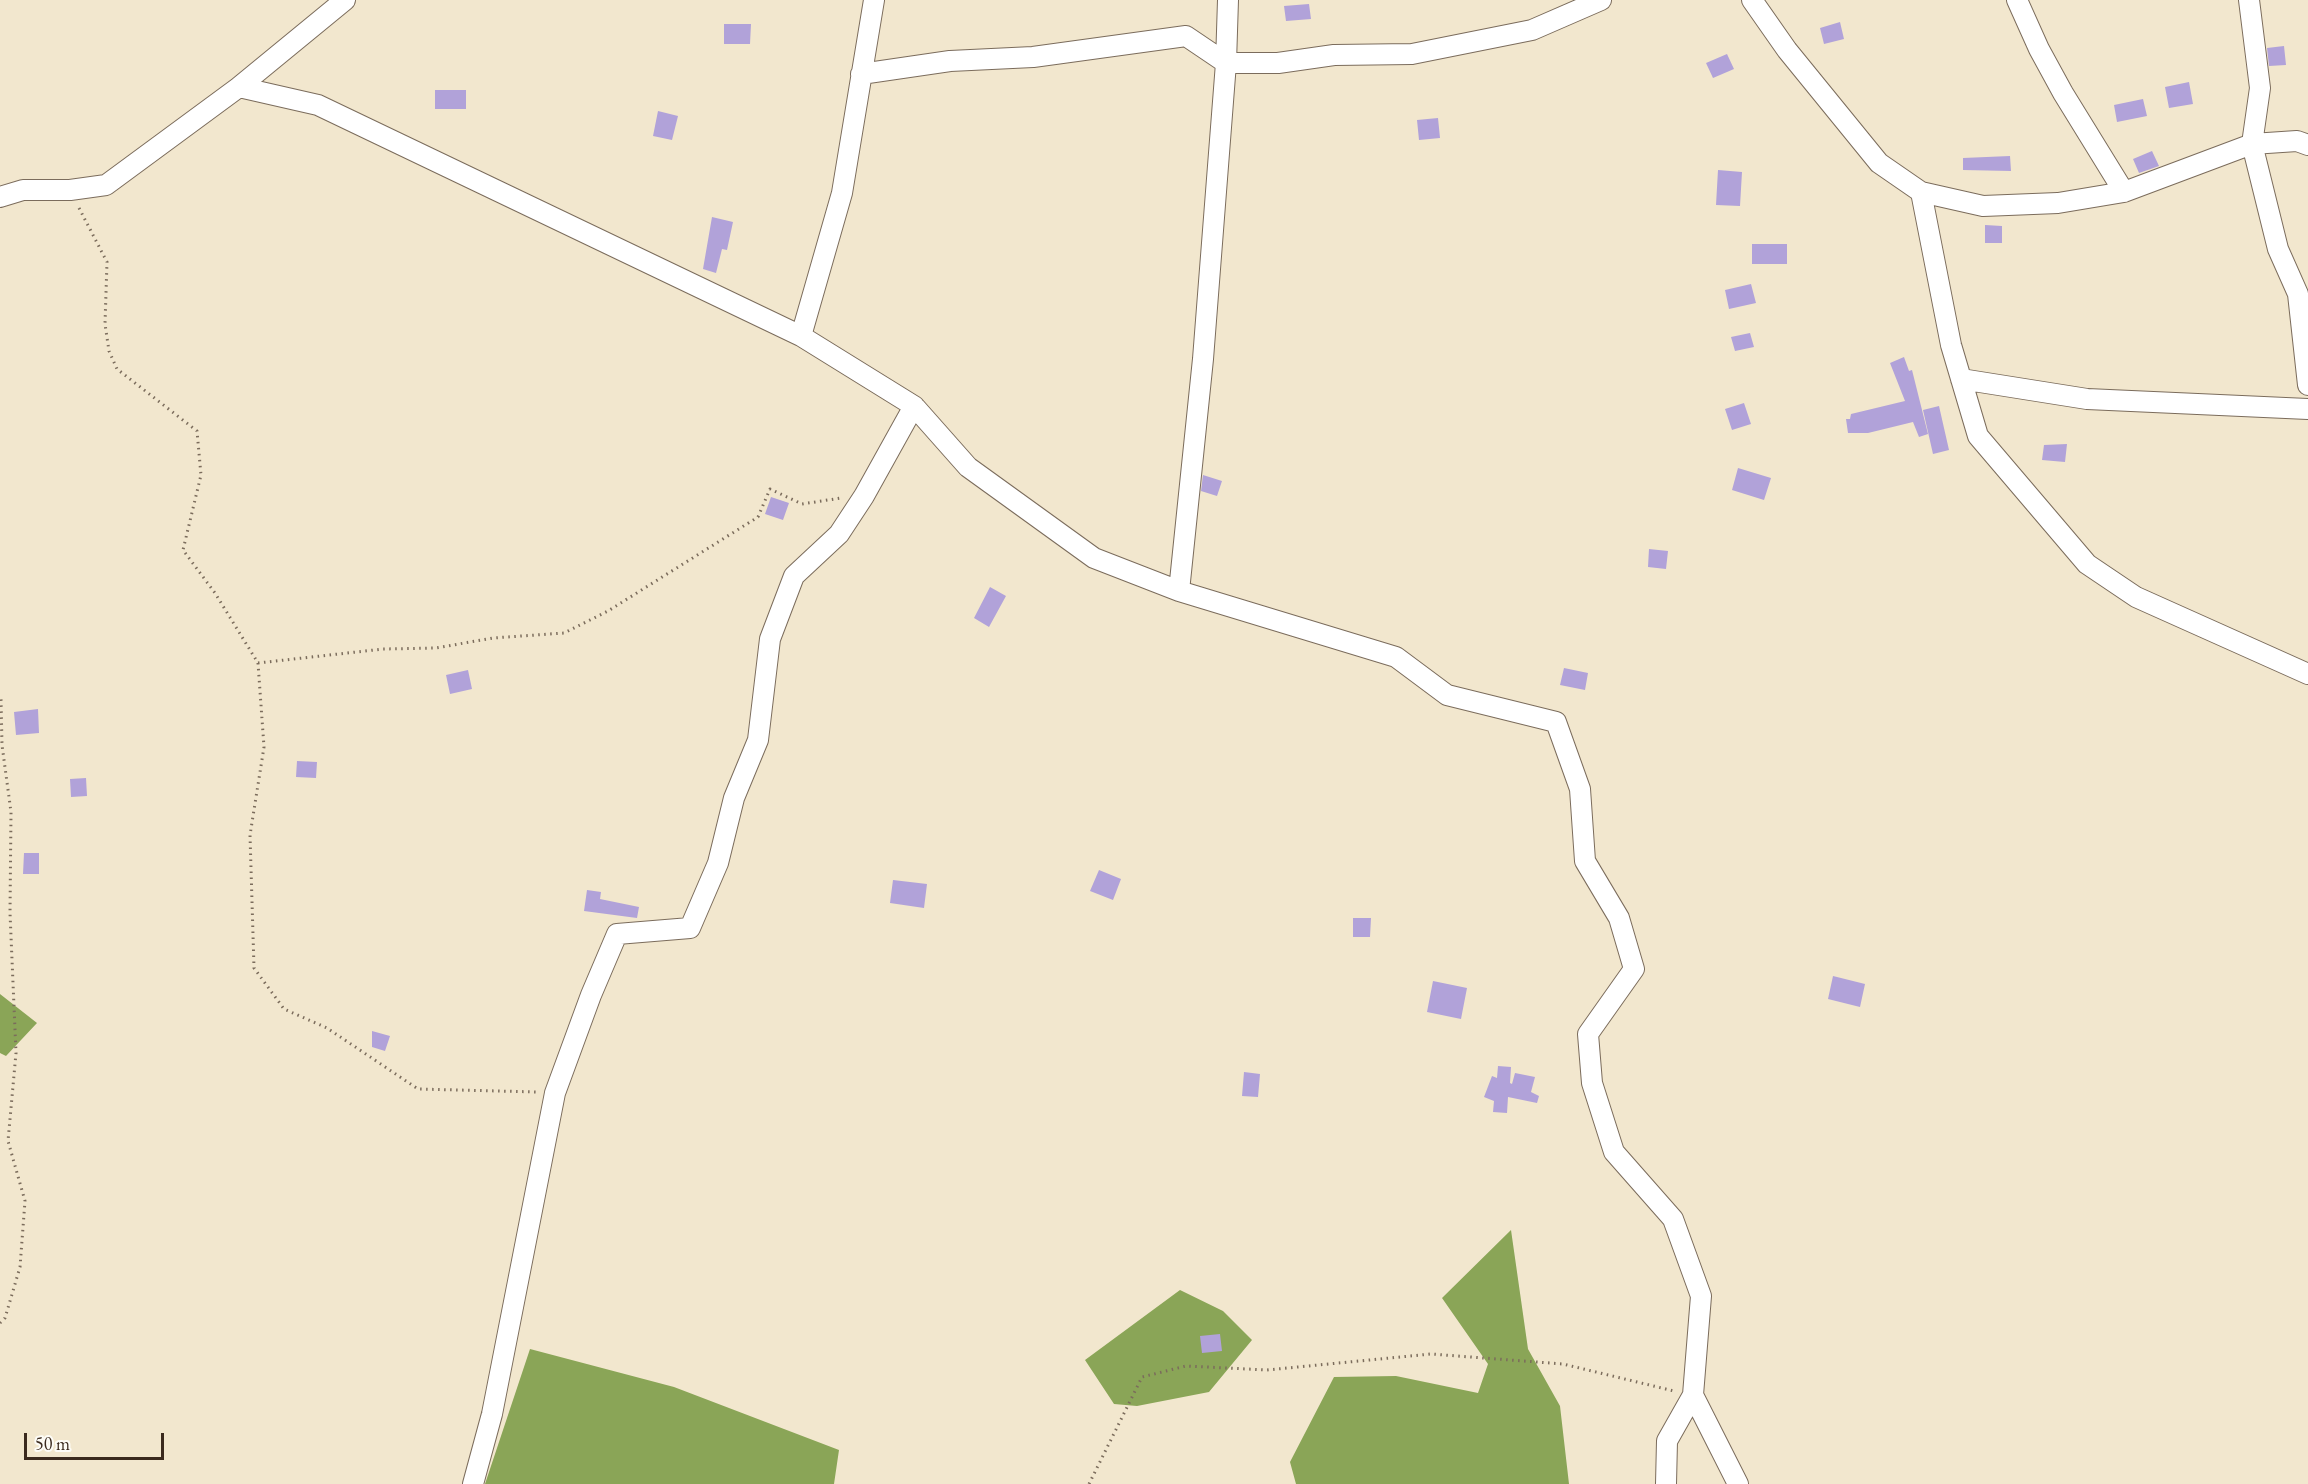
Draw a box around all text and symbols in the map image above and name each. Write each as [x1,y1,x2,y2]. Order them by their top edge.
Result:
scale bar [27,1421,166,1459]
text: 50 m [35,1432,70,1455]

